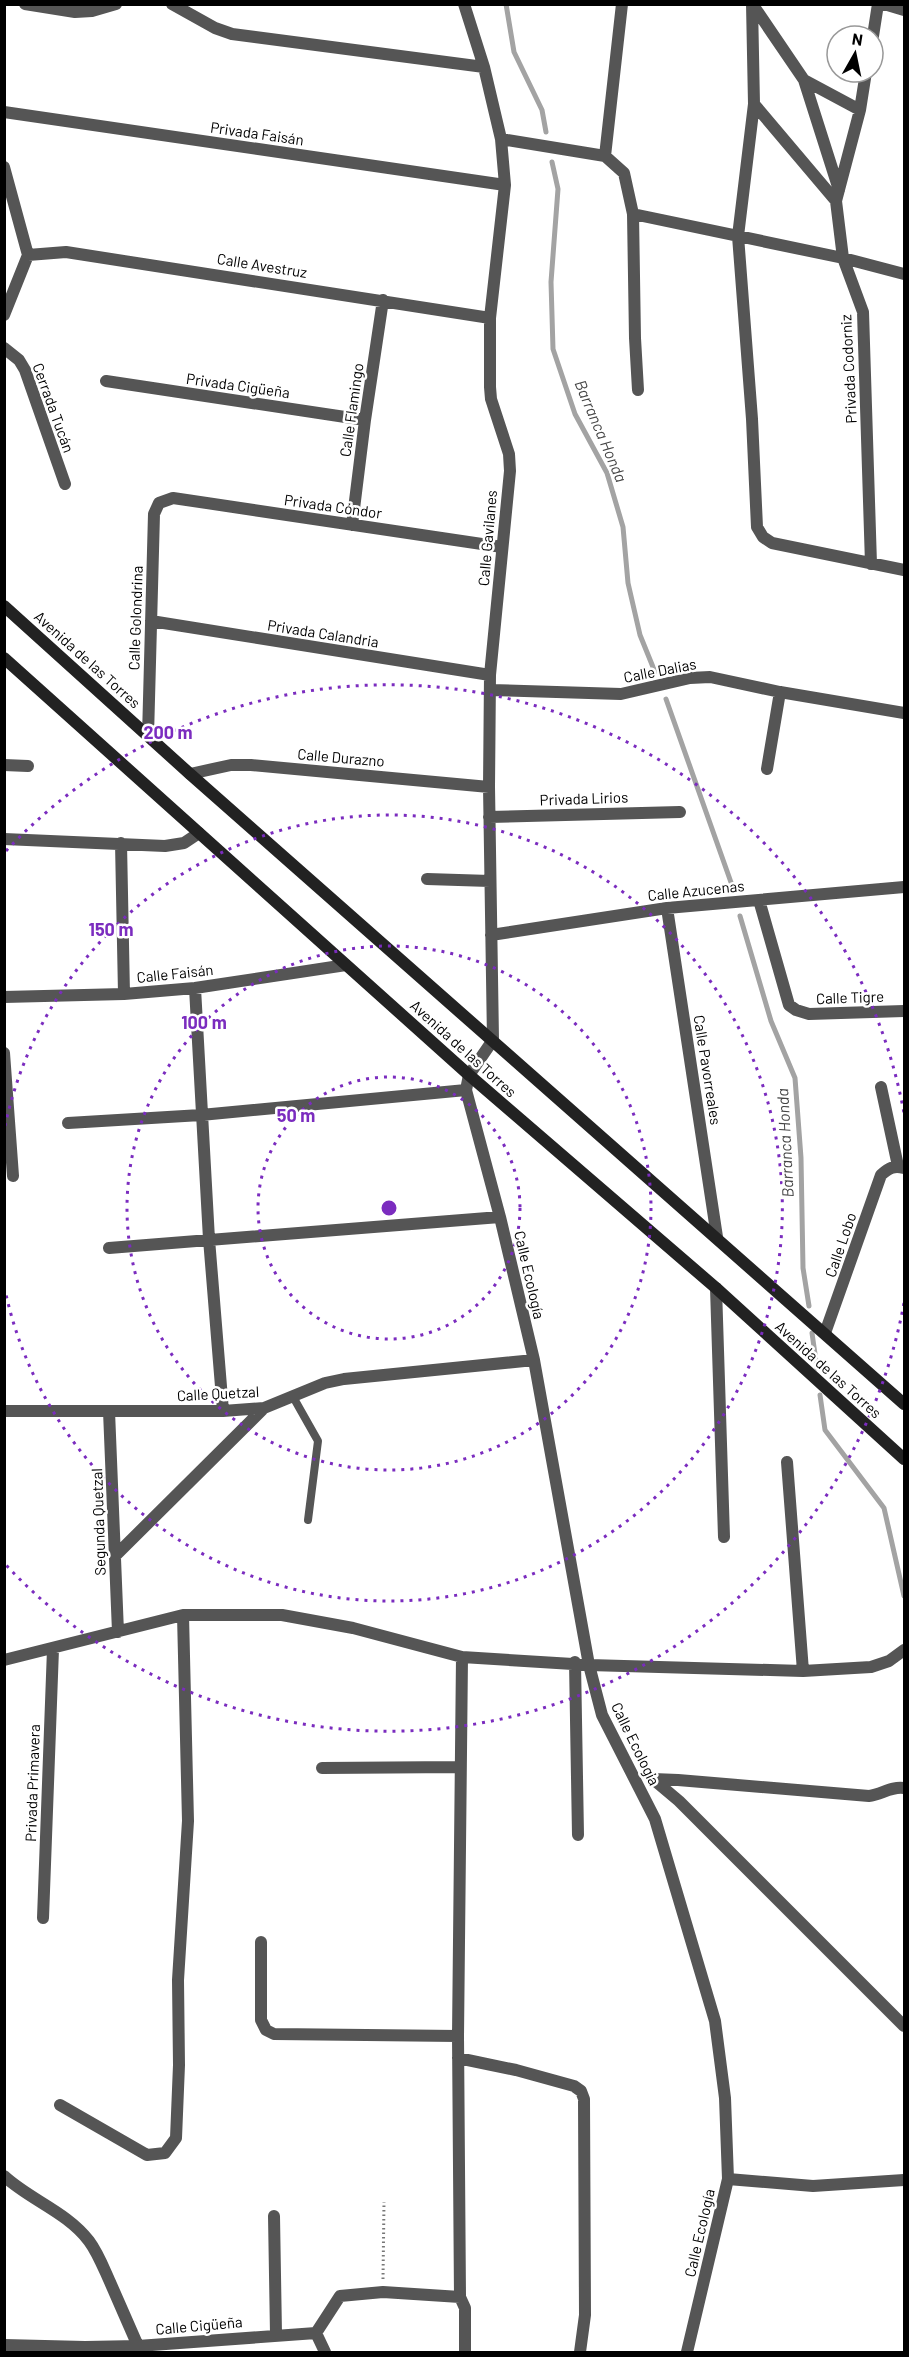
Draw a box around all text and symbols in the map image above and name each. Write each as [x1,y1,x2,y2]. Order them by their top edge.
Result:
north arrow [825,24,885,84]
text: N [851,28,864,49]
street label: Privada Faisán [209,118,305,148]
street label: Calle Avestruz [216,249,309,281]
street label: Privada Codorniz [836,314,860,424]
street label: Cerrada Tucán [29,360,78,455]
street label: Calle Flamingo [336,362,367,458]
street label: Privada Cigüeña [185,369,291,401]
water label: Barranca Honda [571,377,632,485]
street label: Calle Gavilanes [474,489,500,587]
street label: Privada Cóndor [283,490,384,522]
street label: Calle Golondrina [124,565,146,671]
street label: Avenida de las Torres [31,607,144,712]
street label: Privada Calandria [266,615,380,651]
street label: Calle Dalias [622,654,698,686]
text: 200 m [143,721,193,743]
street label: Calle Durazno [297,744,386,770]
street label: Privada Lirios [539,787,629,809]
street label: Calle Azucenas [647,876,745,904]
text: 150 m [89,918,133,940]
street label: Calle Faisán [136,960,214,986]
street label: Calle Tigre [816,987,884,1007]
street label: Avenida de las Torres [407,996,520,1101]
text: 100 m [181,1011,227,1033]
street label: Calle Pavorreales [690,1014,726,1126]
water label: Barranca Honda [772,1088,797,1198]
text: 50 m [277,1104,315,1126]
centre of rings [379,1198,399,1218]
street label: Calle Lobo [821,1210,860,1280]
street label: Calle Ecología [511,1229,549,1321]
street label: Avenida de las Torres [772,1317,885,1422]
street label: Calle Quetzal [176,1382,260,1404]
street label: Segunda Quetzal [87,1468,109,1576]
street label: Calle Ecología [608,1699,664,1788]
street label: Privada Primavera [21,1724,43,1842]
street label: Calle Ecología [680,2187,718,2279]
street label: Calle Cigüeña [155,2312,243,2338]

